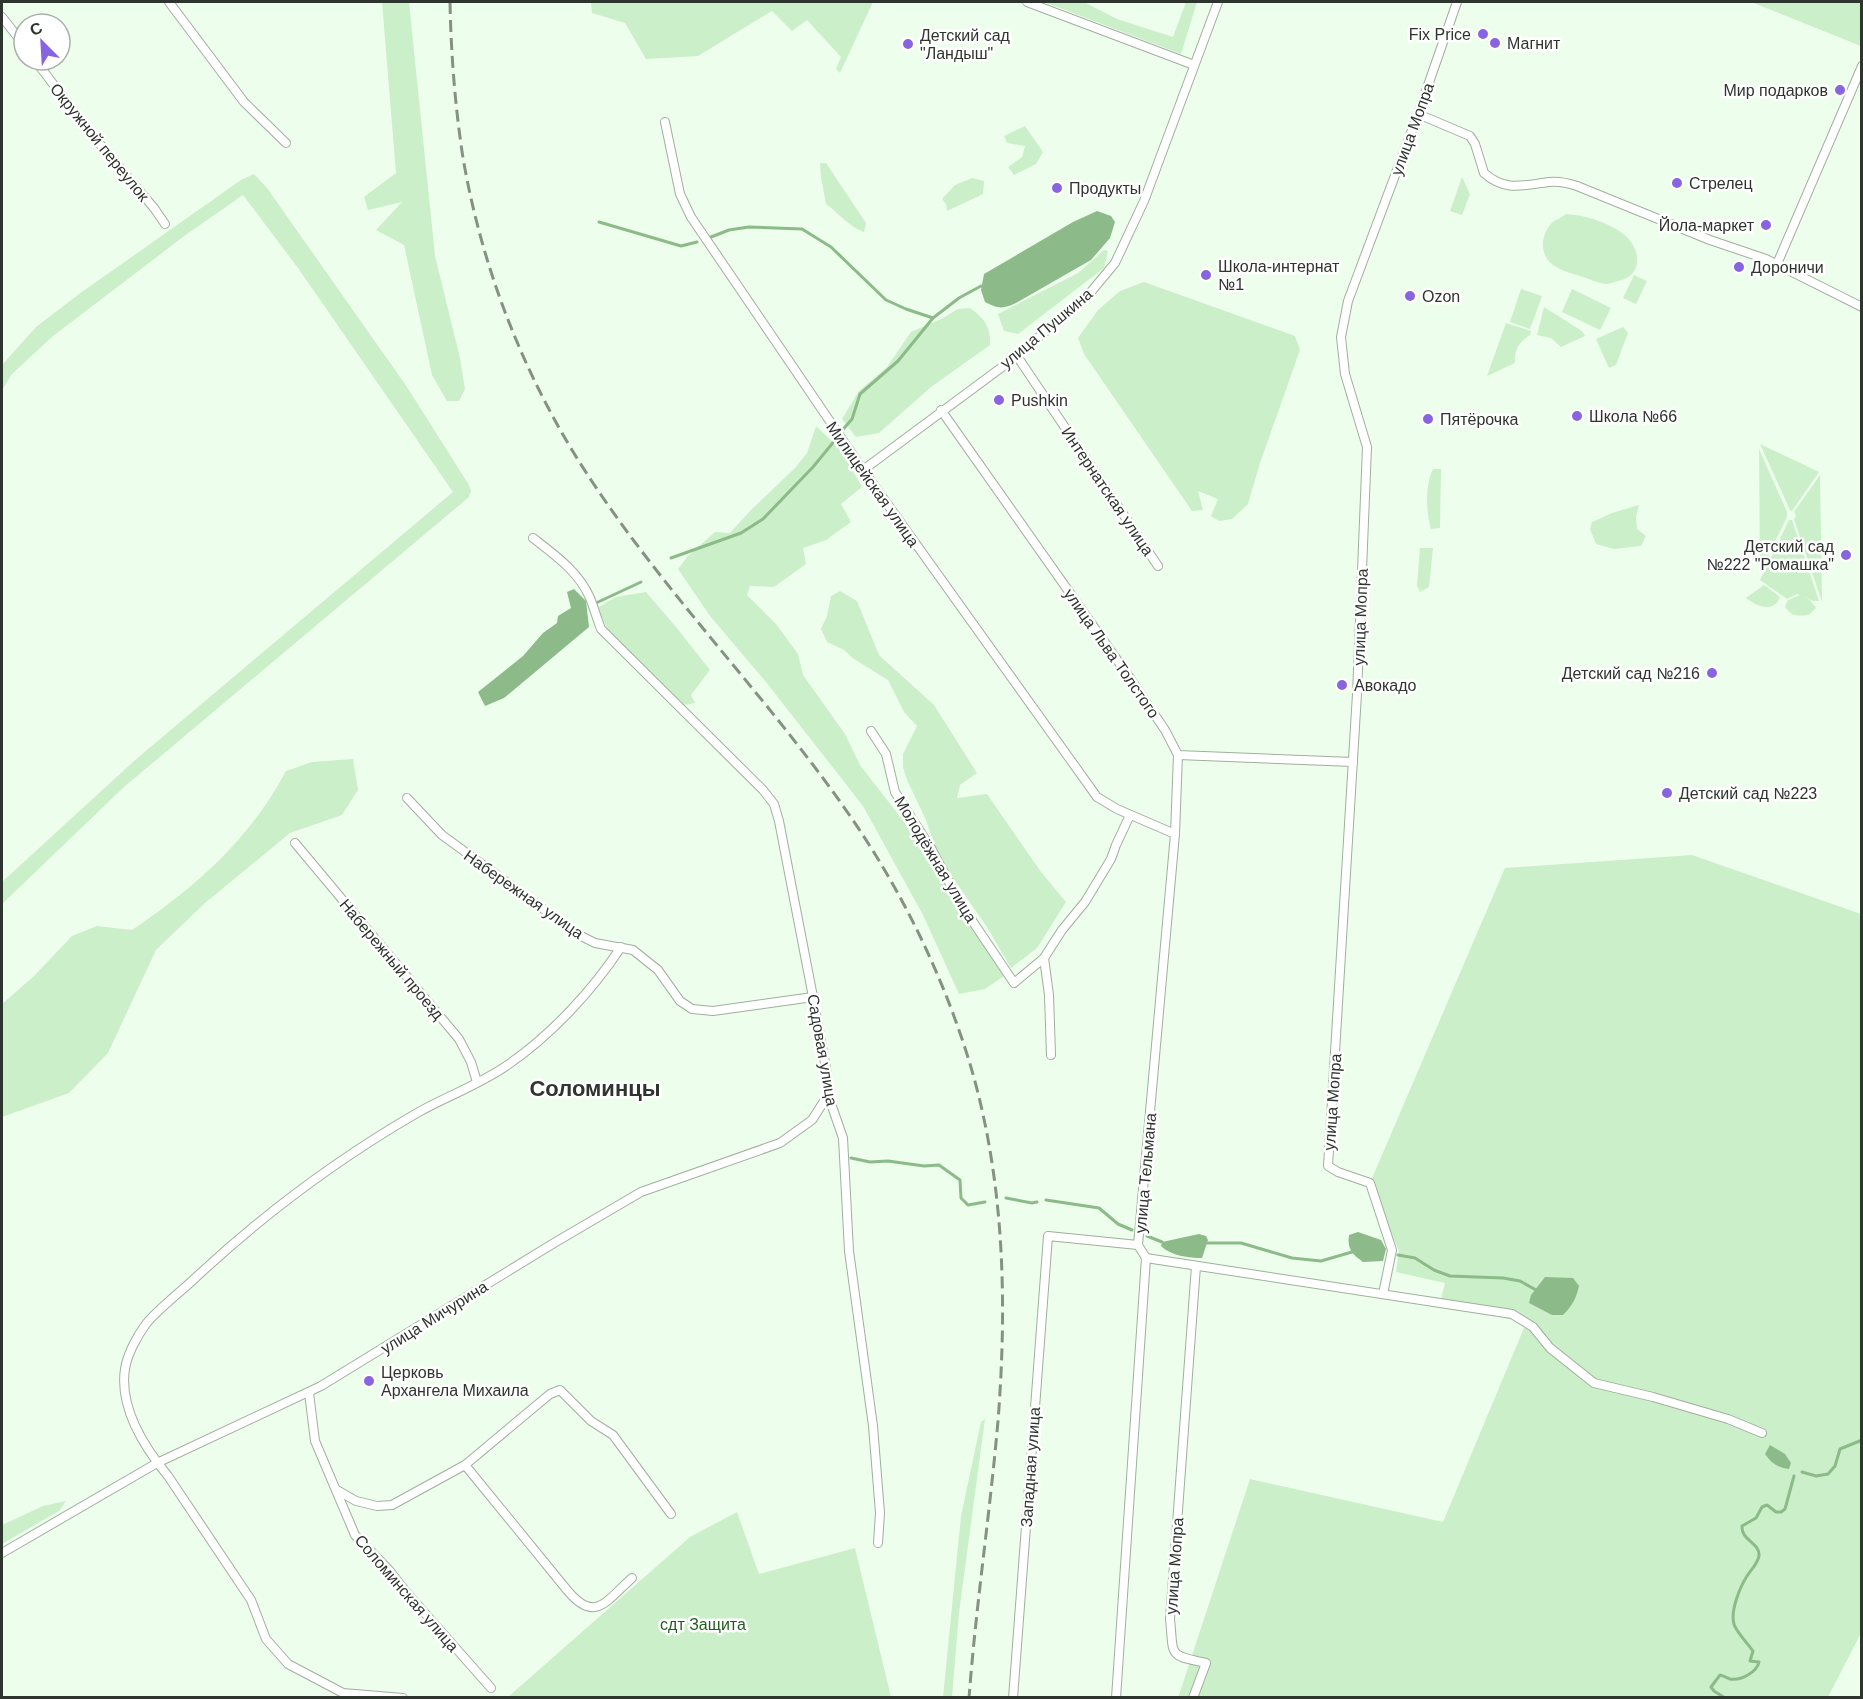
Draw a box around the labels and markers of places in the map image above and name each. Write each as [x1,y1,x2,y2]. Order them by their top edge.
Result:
place label: Fix Price [1409,26,1471,43]
place label: Детский сад "Ландыш" [920,27,1011,62]
marker: Fix Price [1476,27,1490,41]
place label: Магнит [1507,35,1561,52]
marker: Магнит [1488,36,1502,50]
marker: Детский сад "Ландыш" [901,37,915,51]
place label: Мир подарков [1723,82,1828,99]
marker: Мир подарков [1833,83,1847,97]
place label: Стрелец [1689,175,1753,192]
marker: Стрелец [1670,176,1684,190]
place label: Продукты [1069,180,1141,197]
marker: Продукты [1050,181,1064,195]
place label: Йола-маркет [1659,216,1755,234]
marker: Йола-маркет [1759,218,1773,232]
place label: Школа-интернат №1 [1218,258,1340,293]
place label: Дороничи [1751,259,1824,276]
marker: Дороничи [1732,260,1746,274]
marker: Школа-интернат №1 [1199,268,1213,282]
place label: Ozon [1422,288,1460,305]
marker: Ozon [1403,289,1417,303]
place label: Pushkin [1011,392,1068,409]
marker: Pushkin [992,393,1006,407]
place label: Школа №66 [1589,408,1677,425]
marker: Школа №66 [1570,409,1584,423]
place label: Пятёрочка [1440,411,1519,428]
marker: Пятёрочка [1421,412,1435,426]
place label: Детский сад №222 "Ромашка" [1706,538,1835,573]
marker: Детский сад №222 "Ромашка" [1839,548,1853,562]
place label: Детский сад №216 [1562,665,1700,682]
marker: Детский сад №216 [1705,666,1719,680]
place label: Авокадо [1354,677,1416,694]
marker: Авокадо [1335,678,1349,692]
place label: Детский сад №223 [1679,785,1817,802]
marker: Детский сад №223 [1660,786,1674,800]
place label: Церковь Архангела Михаила [381,1364,529,1399]
marker: Церковь Архангела Михаила [362,1374,376,1388]

